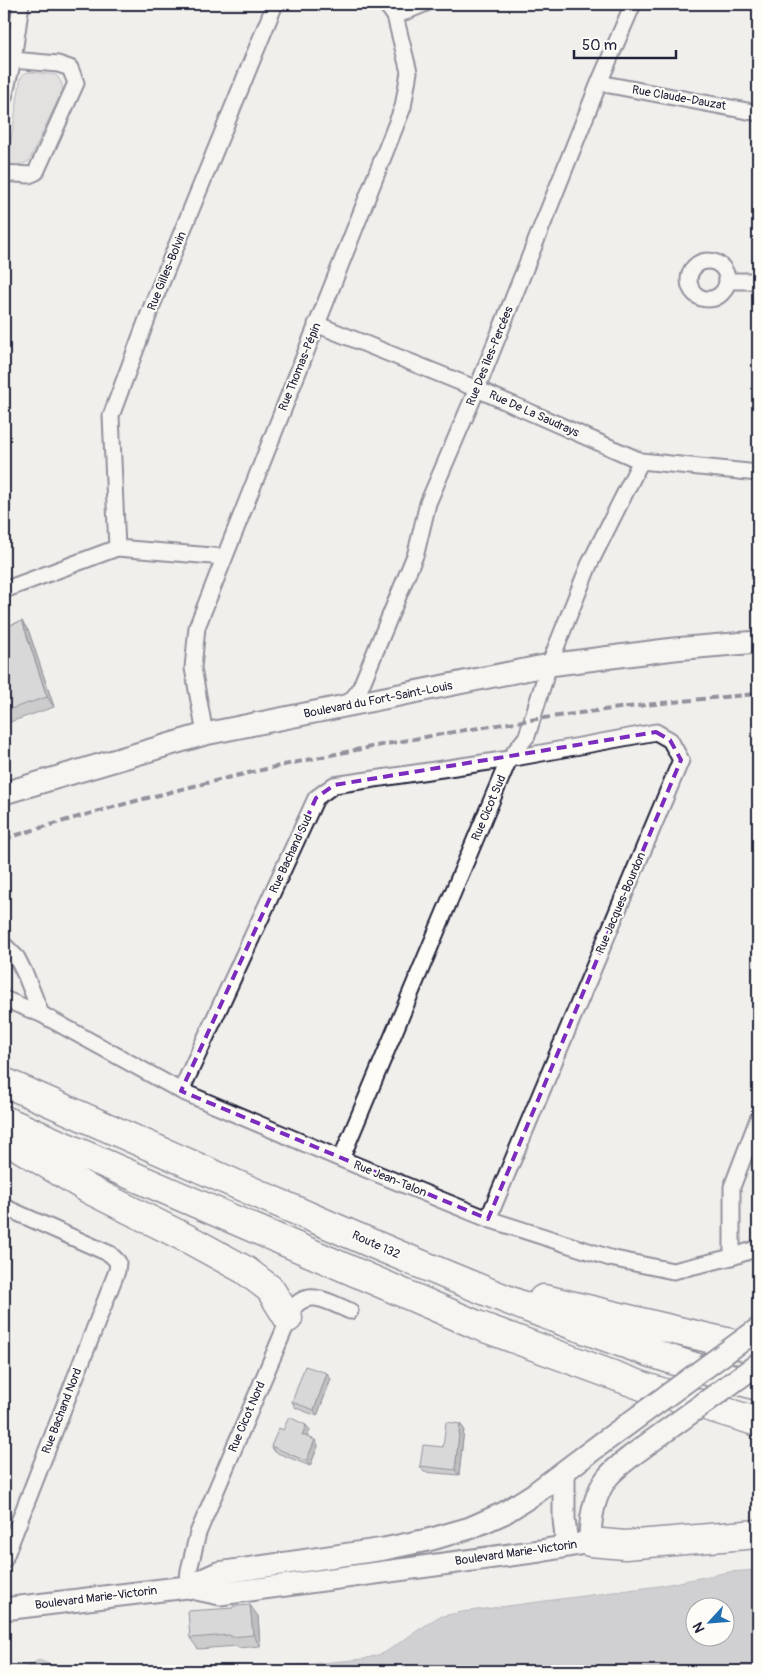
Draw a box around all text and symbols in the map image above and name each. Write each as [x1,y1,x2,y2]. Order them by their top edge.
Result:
scale bar [574,28,677,60]
text: 50 m [582,36,617,55]
street label: Rue Claude-Dauzat [631,82,727,114]
street label: Rue Gilles-Bolvin [144,229,190,313]
street label: Rue Des îles-Percées [463,303,517,408]
street label: Rue Thomas-Pépin [275,321,325,413]
street label: Rue De La Saudrays [487,387,582,441]
street label: Boulevard du Fort-Saint-Louis [302,678,454,722]
street label: Rue Cicot Sud [468,773,510,843]
street label: Rue Bachand Sud [266,812,316,896]
street label: Rue Jacques-Bourdon [593,850,649,956]
street label: Rue Jean-Talon [351,1157,429,1201]
street label: Route 132 [350,1228,403,1262]
street label: Rue Bachand Nord [39,1366,85,1456]
street label: Rue Cicot Nord [225,1379,269,1455]
street label: Boulevard Marie-Victorin [454,1537,578,1569]
street label: Boulevard Marie-Victorin [34,1583,158,1613]
north arrow [684,1598,734,1648]
text: N [689,1619,708,1635]

